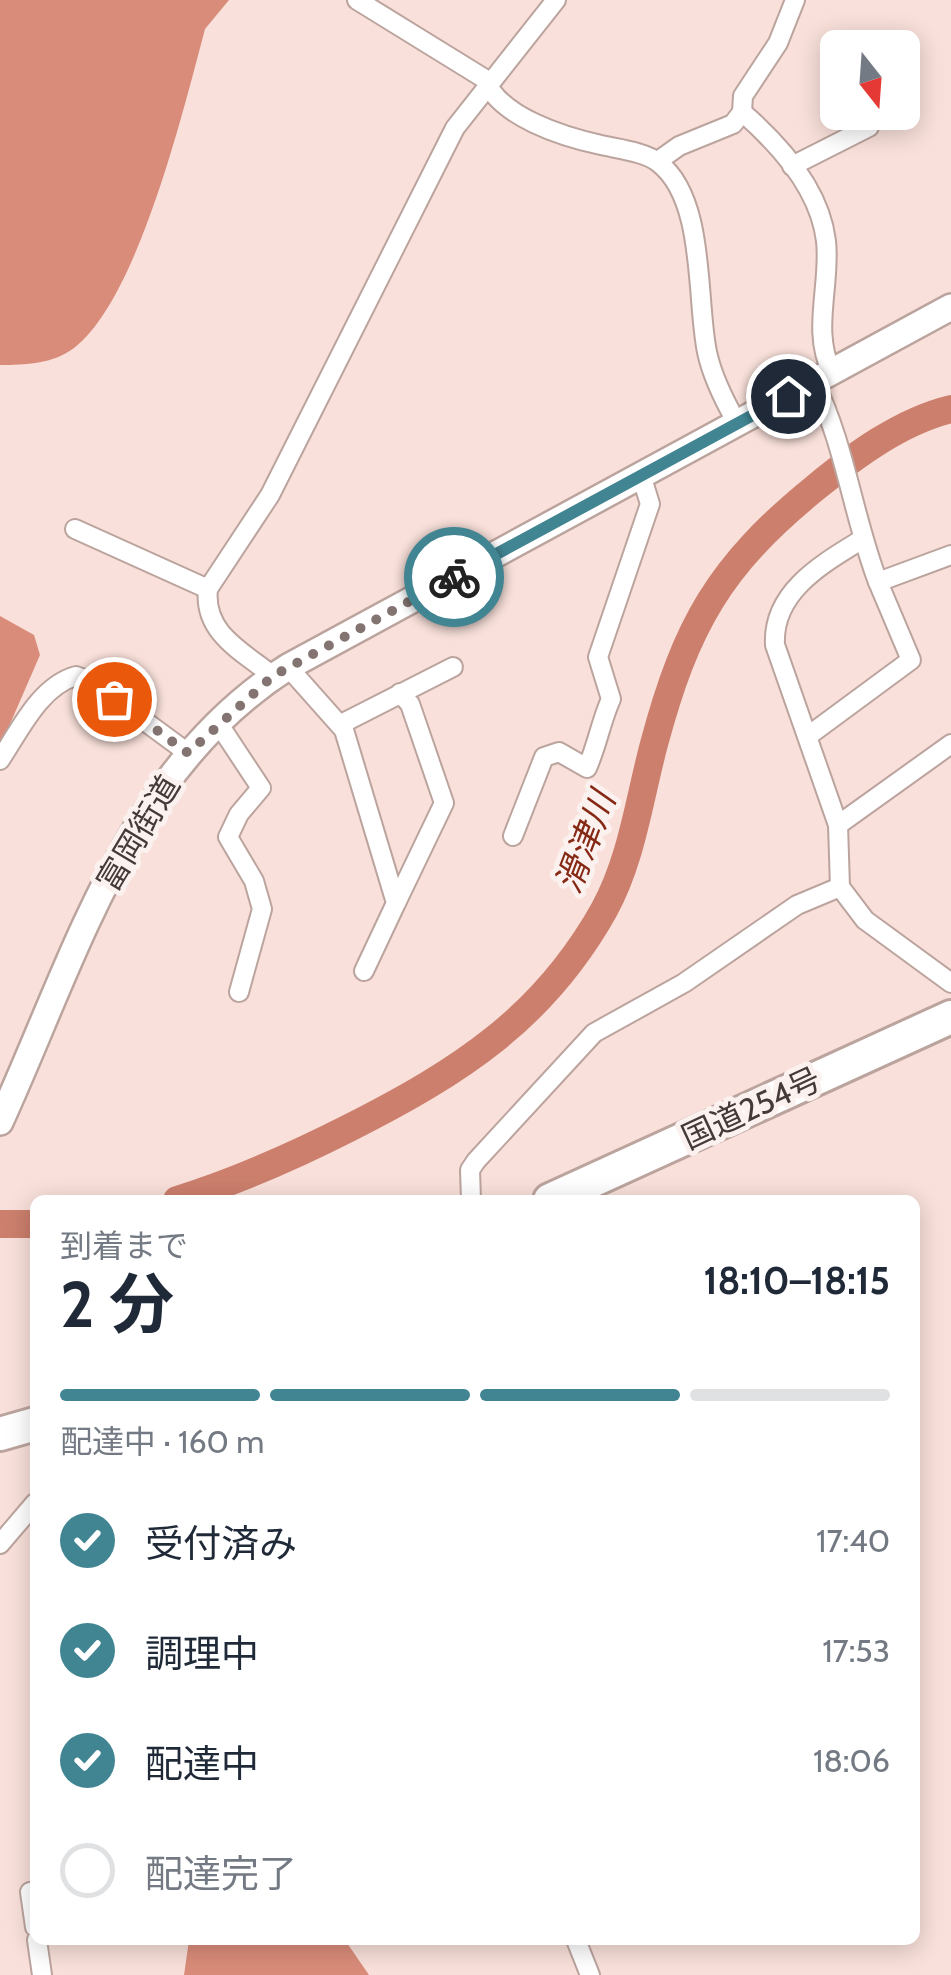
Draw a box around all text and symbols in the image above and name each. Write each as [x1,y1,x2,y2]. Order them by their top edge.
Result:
north arrow [820,30,920,130]
map controls [820,30,920,130]
pin [746,354,831,439]
icon: home [761,369,816,424]
courier [404,527,504,627]
icon: bike [427,550,482,605]
pin [72,657,157,742]
icon: bag [87,672,142,727]
street label: 富岡街道 [88,768,188,898]
water label: 滑津川 [546,782,625,899]
street label: 国道254号 [675,1059,827,1157]
text: 到着まで [60,1226,188,1265]
text: 18:10–18:15 [703,1257,890,1304]
text: 2 分 [60,1264,174,1343]
text: 配達中 · 160 m [60,1422,264,1461]
icon: check [60,1513,115,1568]
text: 受付済み [145,1520,297,1567]
text: 17:40 [816,1521,890,1560]
icon: check [60,1623,115,1678]
text: 調理中 [145,1630,259,1677]
text: 17:53 [822,1631,890,1670]
icon: check [60,1733,115,1788]
text: 配達中 [145,1740,259,1787]
text: 18:06 [813,1741,890,1780]
text: 配達完了 [145,1850,297,1897]

